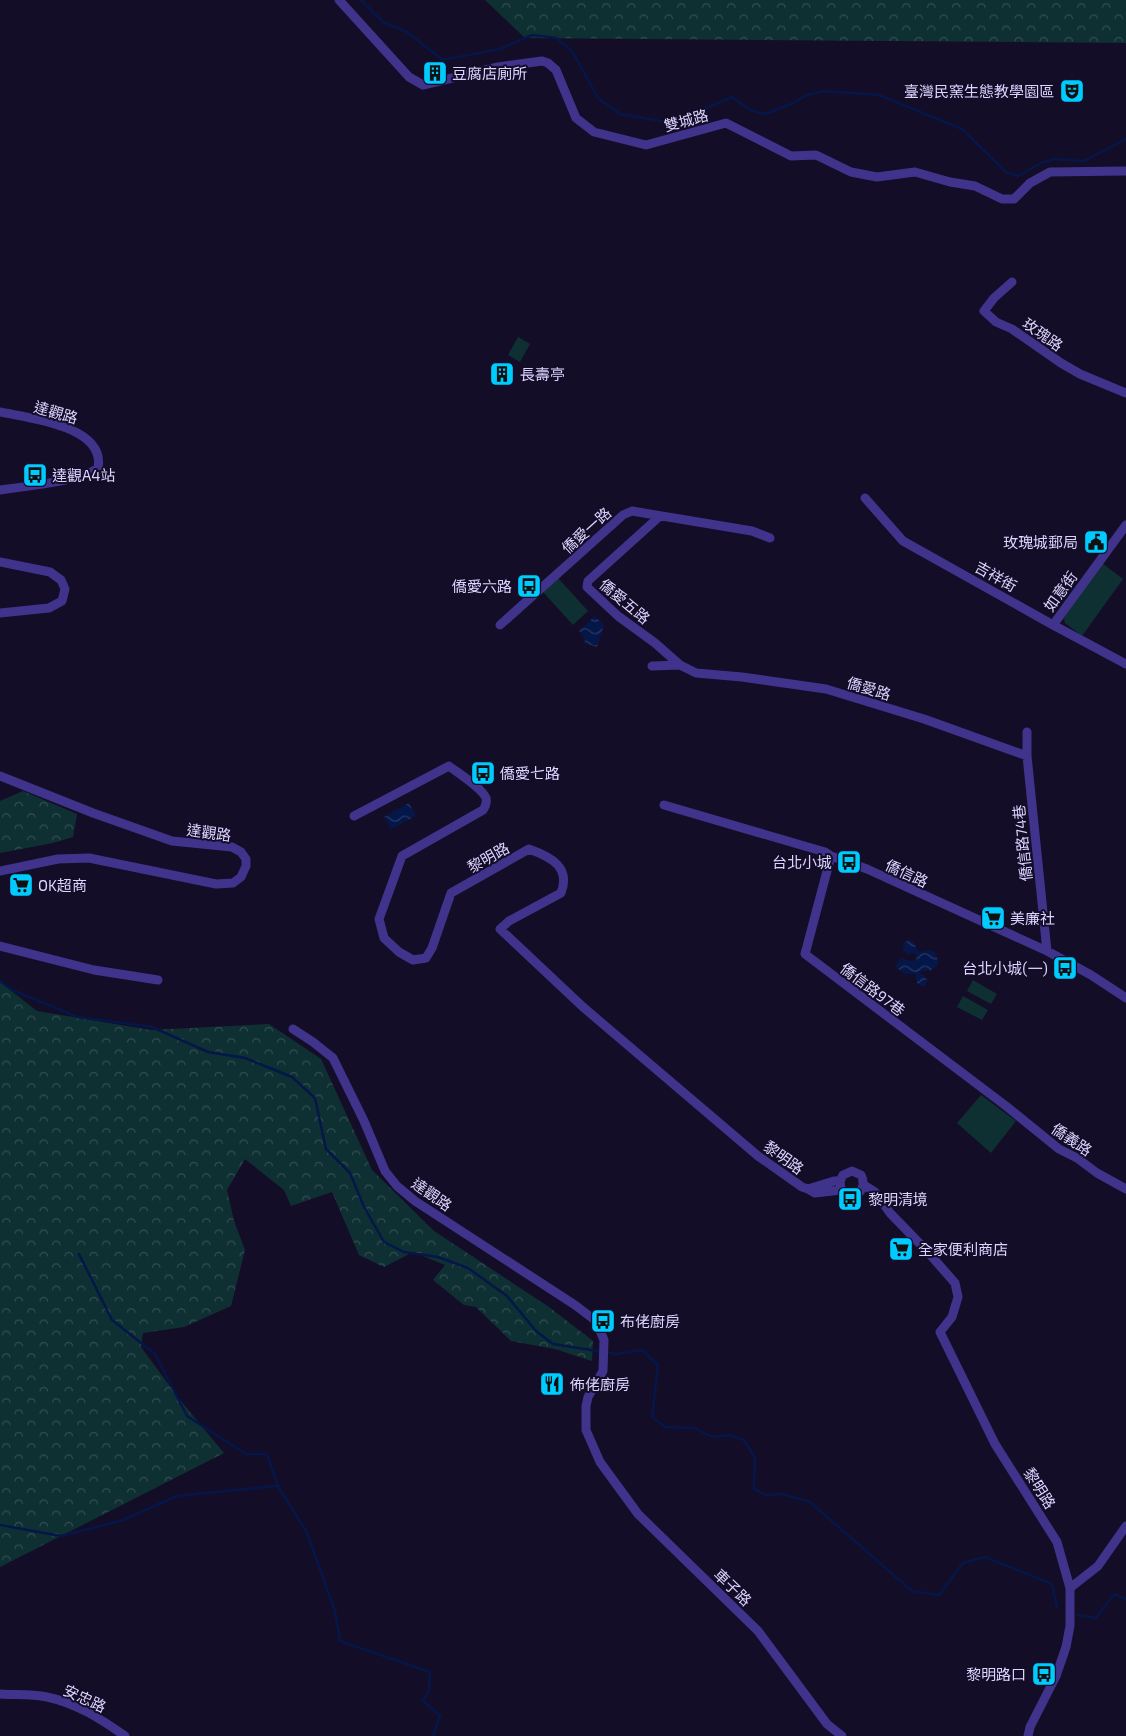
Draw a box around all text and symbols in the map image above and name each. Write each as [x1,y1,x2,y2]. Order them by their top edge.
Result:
building icon: 豆腐店廁所 [422,60,448,86]
place label: 豆腐店廁所 [452,64,527,82]
theatre icon: 臺灣民窯生態教學園區 [1059,78,1085,104]
place label: 臺灣民窯生態教學園區 [904,82,1054,100]
street label: 雙城路 [662,105,710,135]
street label: 玫瑰路 [1019,314,1067,354]
building icon: 長壽亭 [489,361,515,387]
place label: 長壽亭 [520,365,565,383]
street label: 達觀路 [32,397,80,427]
bus stop icon: 達觀A4站 [22,462,48,488]
place label: 達觀A4站 [52,466,116,484]
street label: 僑愛一路 [558,503,614,557]
public building icon: 玫瑰城郵局 [1083,529,1109,555]
place label: 玫瑰城郵局 [1003,533,1078,551]
street label: 吉祥街 [972,557,1020,595]
street label: 如意街 [1039,568,1081,614]
bus stop icon: 僑愛六路 [516,573,542,599]
street label: 僑愛五路 [596,575,654,627]
place label: 僑愛六路 [452,577,512,595]
street label: 僑愛路 [845,673,893,703]
bus stop icon: 僑愛七路 [470,760,496,786]
place label: 僑愛七路 [500,764,560,782]
street label: 僑信路74巷 [1009,804,1035,882]
street label: 達觀路 [185,820,233,844]
street label: 黎明路 [464,838,512,876]
bus stop icon: 台北小城 [836,849,862,875]
place label: 台北小城 [772,853,832,871]
street label: 僑信路 [883,855,931,891]
supermarket icon: OK超商 [8,872,34,898]
place label: OK超商 [38,876,87,894]
supermarket icon: 美廉社 [980,905,1006,931]
place label: 美廉社 [1010,909,1055,927]
bus stop icon: 台北小城(一) [1052,955,1078,981]
street label: 僑信路97巷 [837,959,909,1019]
place label: 台北小城(一) [962,959,1048,977]
street label: 僑義路 [1048,1119,1096,1159]
street label: 黎明路 [761,1136,807,1178]
street label: 達觀路 [408,1174,456,1214]
bus stop icon: 黎明清境 [837,1186,863,1212]
place label: 黎明清境 [868,1190,928,1208]
supermarket icon: 全家便利商店 [888,1236,914,1262]
place label: 全家便利商店 [918,1240,1008,1258]
bus stop icon: 布佬廚房 [590,1308,616,1334]
place label: 布佬廚房 [620,1312,680,1330]
restaurant icon: 佈佬廚房 [539,1371,565,1397]
place label: 佈佬廚房 [570,1375,630,1393]
street label: 黎明路 [1020,1464,1060,1512]
street label: 車子路 [711,1565,755,1609]
bus stop icon: 黎明路口 [1031,1661,1057,1687]
place label: 黎明路口 [966,1665,1026,1683]
street label: 安忠路 [61,1680,109,1716]

